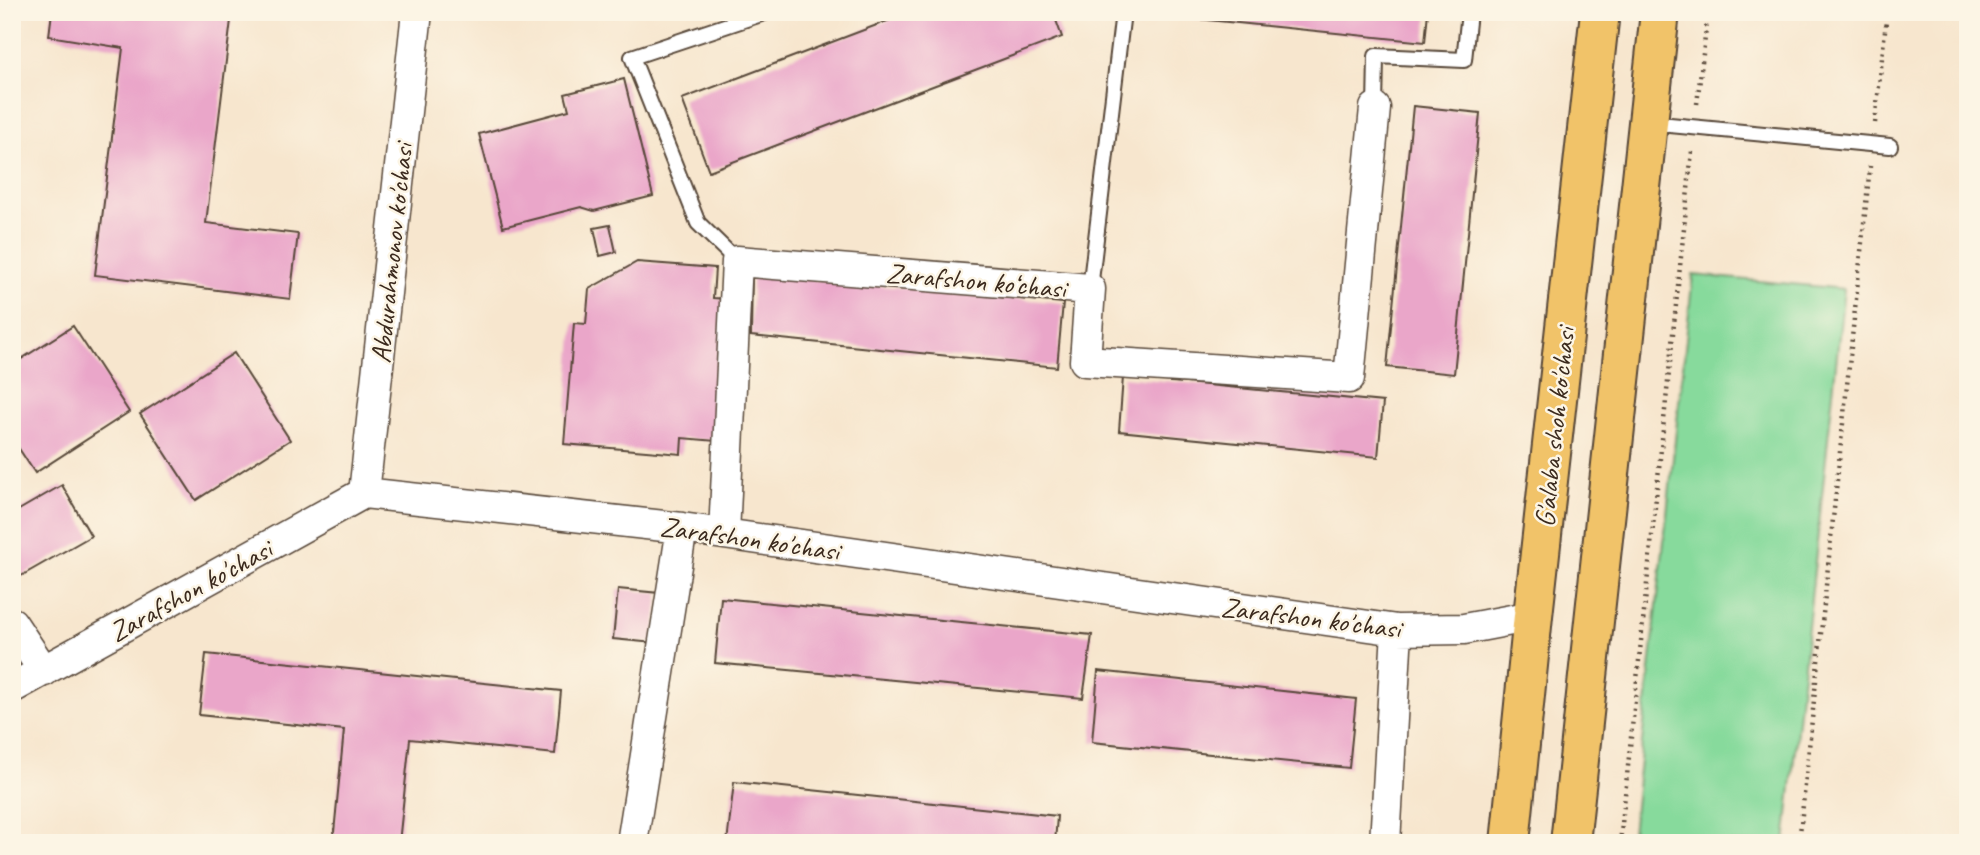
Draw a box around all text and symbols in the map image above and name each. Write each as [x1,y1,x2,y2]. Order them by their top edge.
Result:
street label: Abdurahmonov ko'chasi [363,138,421,365]
street label: Zarafshon ko‘chasi [884,255,1071,306]
street label: G'alaba shoh ko'chasi [1527,322,1583,529]
street label: Zarafshon ko'chasi [658,509,846,569]
street label: Zarafshon ko'chasi [103,530,281,650]
street label: Zarafshon ko'chasi [1219,589,1406,646]

